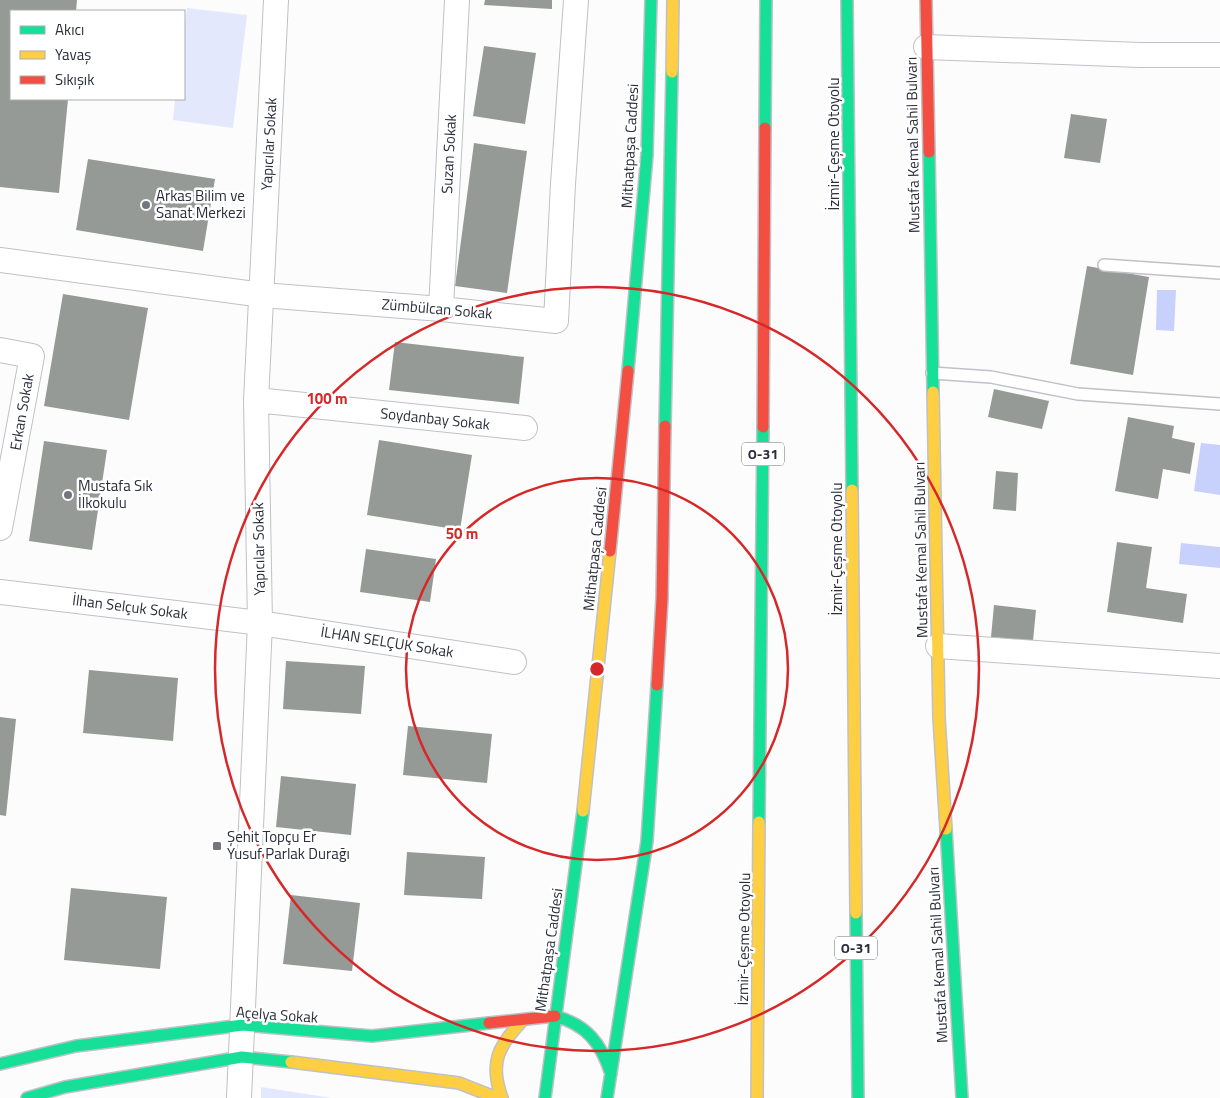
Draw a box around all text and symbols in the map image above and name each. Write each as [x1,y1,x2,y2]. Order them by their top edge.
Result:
legend [10,10,185,100]
text: Akıcı [55,18,84,41]
text: Yavaş [55,43,91,66]
street label: Mustafa Kemal Sahil Bulvarı [899,57,926,233]
text: Sıkışık [55,68,94,91]
street label: İzmir-Çeşme Otoyolu [822,78,845,210]
street label: Mithatpaşa Caddesi [615,83,644,209]
street label: Yapıcılar Sokak [255,97,282,191]
street label: Suzan Sokak [435,114,462,194]
place label: Arkas Bilim ve Sanat Merkezi [156,184,246,224]
marker: Arkas Bilim ve Sanat Merkezi [140,199,152,211]
street label: Zümbülcan Sokak [381,292,493,325]
street label: Erkan Sokak [3,372,40,452]
text: 100 m [306,387,348,410]
street label: Soydanbay Sokak [379,401,491,436]
road number: O-31 [742,442,784,466]
street label: Mustafa Kemal Sahil Bulvarı [907,462,934,638]
place label: Mustafa Sık İlkokulu [78,474,153,514]
street label: İzmir-Çeşme Otoyolu [825,483,848,615]
street label: Mithatpaşa Caddesi [577,486,612,612]
marker: Mustafa Sık İlkokulu [62,489,74,501]
street label: Yapıcılar Sokak [246,502,271,596]
text: 50 m [446,522,478,545]
street label: İlhan Selçuk Sokak [71,588,189,625]
street label: İLHAN SELÇUK Sokak [319,620,455,663]
centre of rings [588,660,606,678]
place label: Şehit Topçu Er Yusuf Parlak Durağı [227,825,350,865]
marker: Şehit Topçu Er Yusuf Parlak Durağı [211,840,223,852]
street label: Mustafa Kemal Sahil Bulvarı [921,866,954,1044]
street label: İzmir-Çeşme Otoyolu [731,872,756,1006]
street label: Mithatpaşa Caddesi [528,887,569,1013]
road number: O-31 [835,936,877,960]
street label: Açelya Sokak [235,1000,319,1029]

